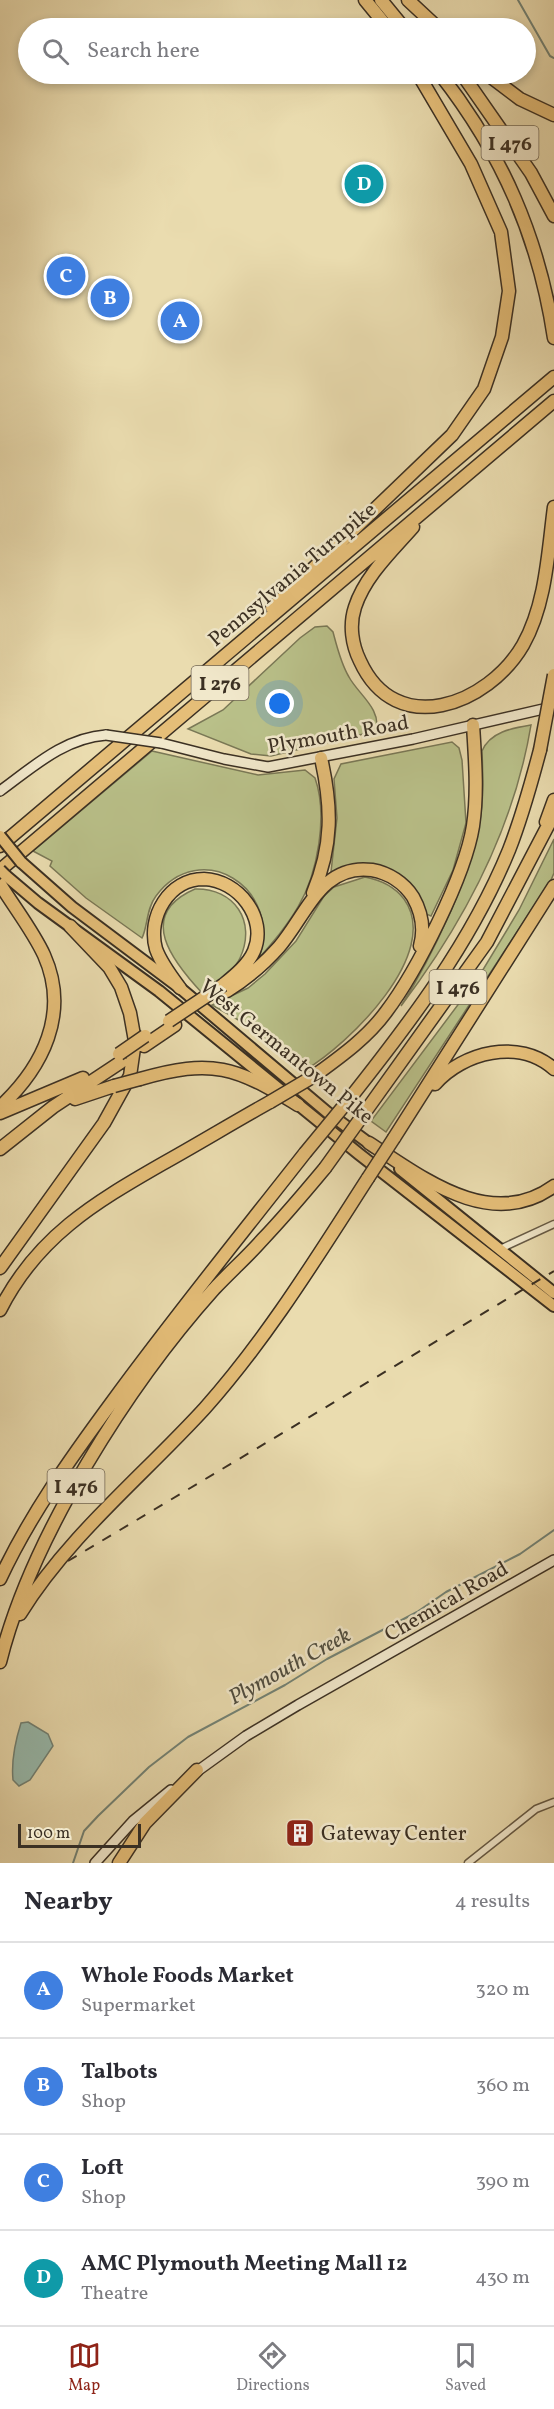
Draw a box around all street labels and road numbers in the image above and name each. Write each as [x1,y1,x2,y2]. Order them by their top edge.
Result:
road number: I 476 [482,126,538,160]
street label: Pennsylvania Turnpike [203,496,383,654]
road number: I 276 [192,666,248,700]
street label: Plymouth Road [265,709,411,762]
road number: I 476 [430,970,486,1004]
street label: West Germantown Pike [193,973,379,1132]
road number: I 476 [48,1469,104,1503]
street label: Chemical Road [379,1555,514,1650]

